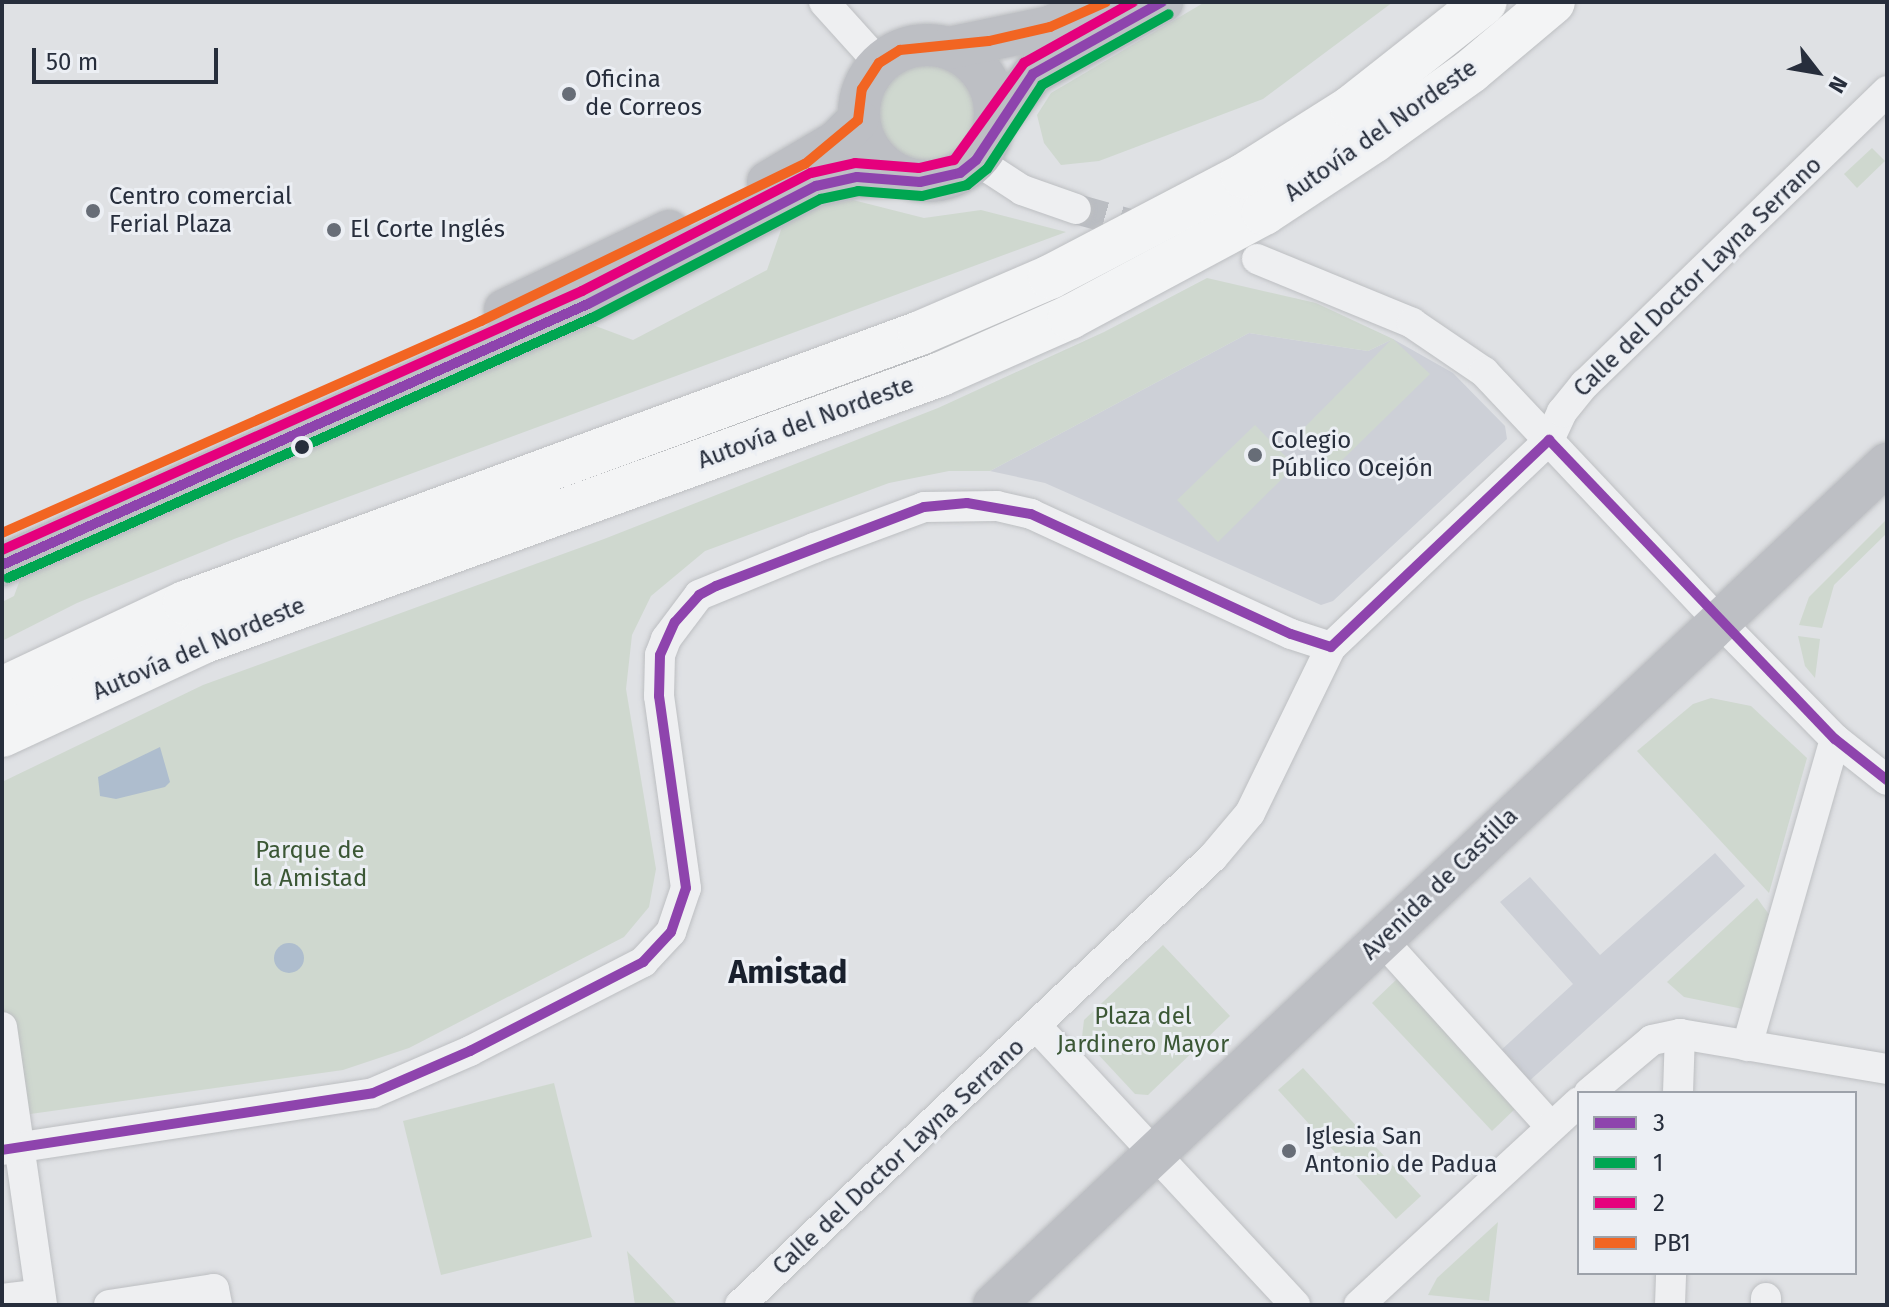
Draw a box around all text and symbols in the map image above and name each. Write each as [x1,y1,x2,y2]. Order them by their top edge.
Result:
scale bar [36,32,222,82]
north arrow [1777,32,1857,112]
text: 50 m [46,48,98,76]
street label: Autovía del Nordeste [1279,54,1483,208]
place label: Oficina de Correos [585,66,702,122]
text: N [1823,71,1853,98]
marker: Oficina de Correos [560,85,578,103]
street label: Calle del Doctor Layna Serrano [1568,151,1828,403]
place label: Centro comercial Ferial Plaza [109,183,292,239]
marker: Centro comercial Ferial Plaza [84,202,102,220]
place label: El Corte Inglés [350,216,505,244]
marker: El Corte Inglés [325,221,343,239]
street label: Autovía del Nordeste [694,371,918,475]
place label: Colegio Público Ocejón [1271,427,1433,483]
unlabelled marker [294,439,310,455]
marker: Colegio Público Ocejón [1246,446,1264,464]
street label: Autovía del Nordeste [89,591,309,707]
street label: Avenida de Castilla [1356,802,1524,966]
park label: Parque de la Amistad [253,837,367,893]
district label: Amistad [728,953,848,991]
park label: Plaza del Jardinero Mayor [1057,1003,1229,1059]
street label: Calle del Doctor Layna Serrano [767,1033,1031,1281]
legend [1577,1091,1857,1275]
text: 3 [1653,1109,1665,1137]
place label: Iglesia San Antonio de Padua [1305,1123,1497,1179]
marker: Iglesia San Antonio de Padua [1280,1142,1298,1160]
text: 1 [1653,1149,1663,1177]
text: 2 [1653,1189,1665,1217]
text: PB1 [1653,1229,1691,1257]

